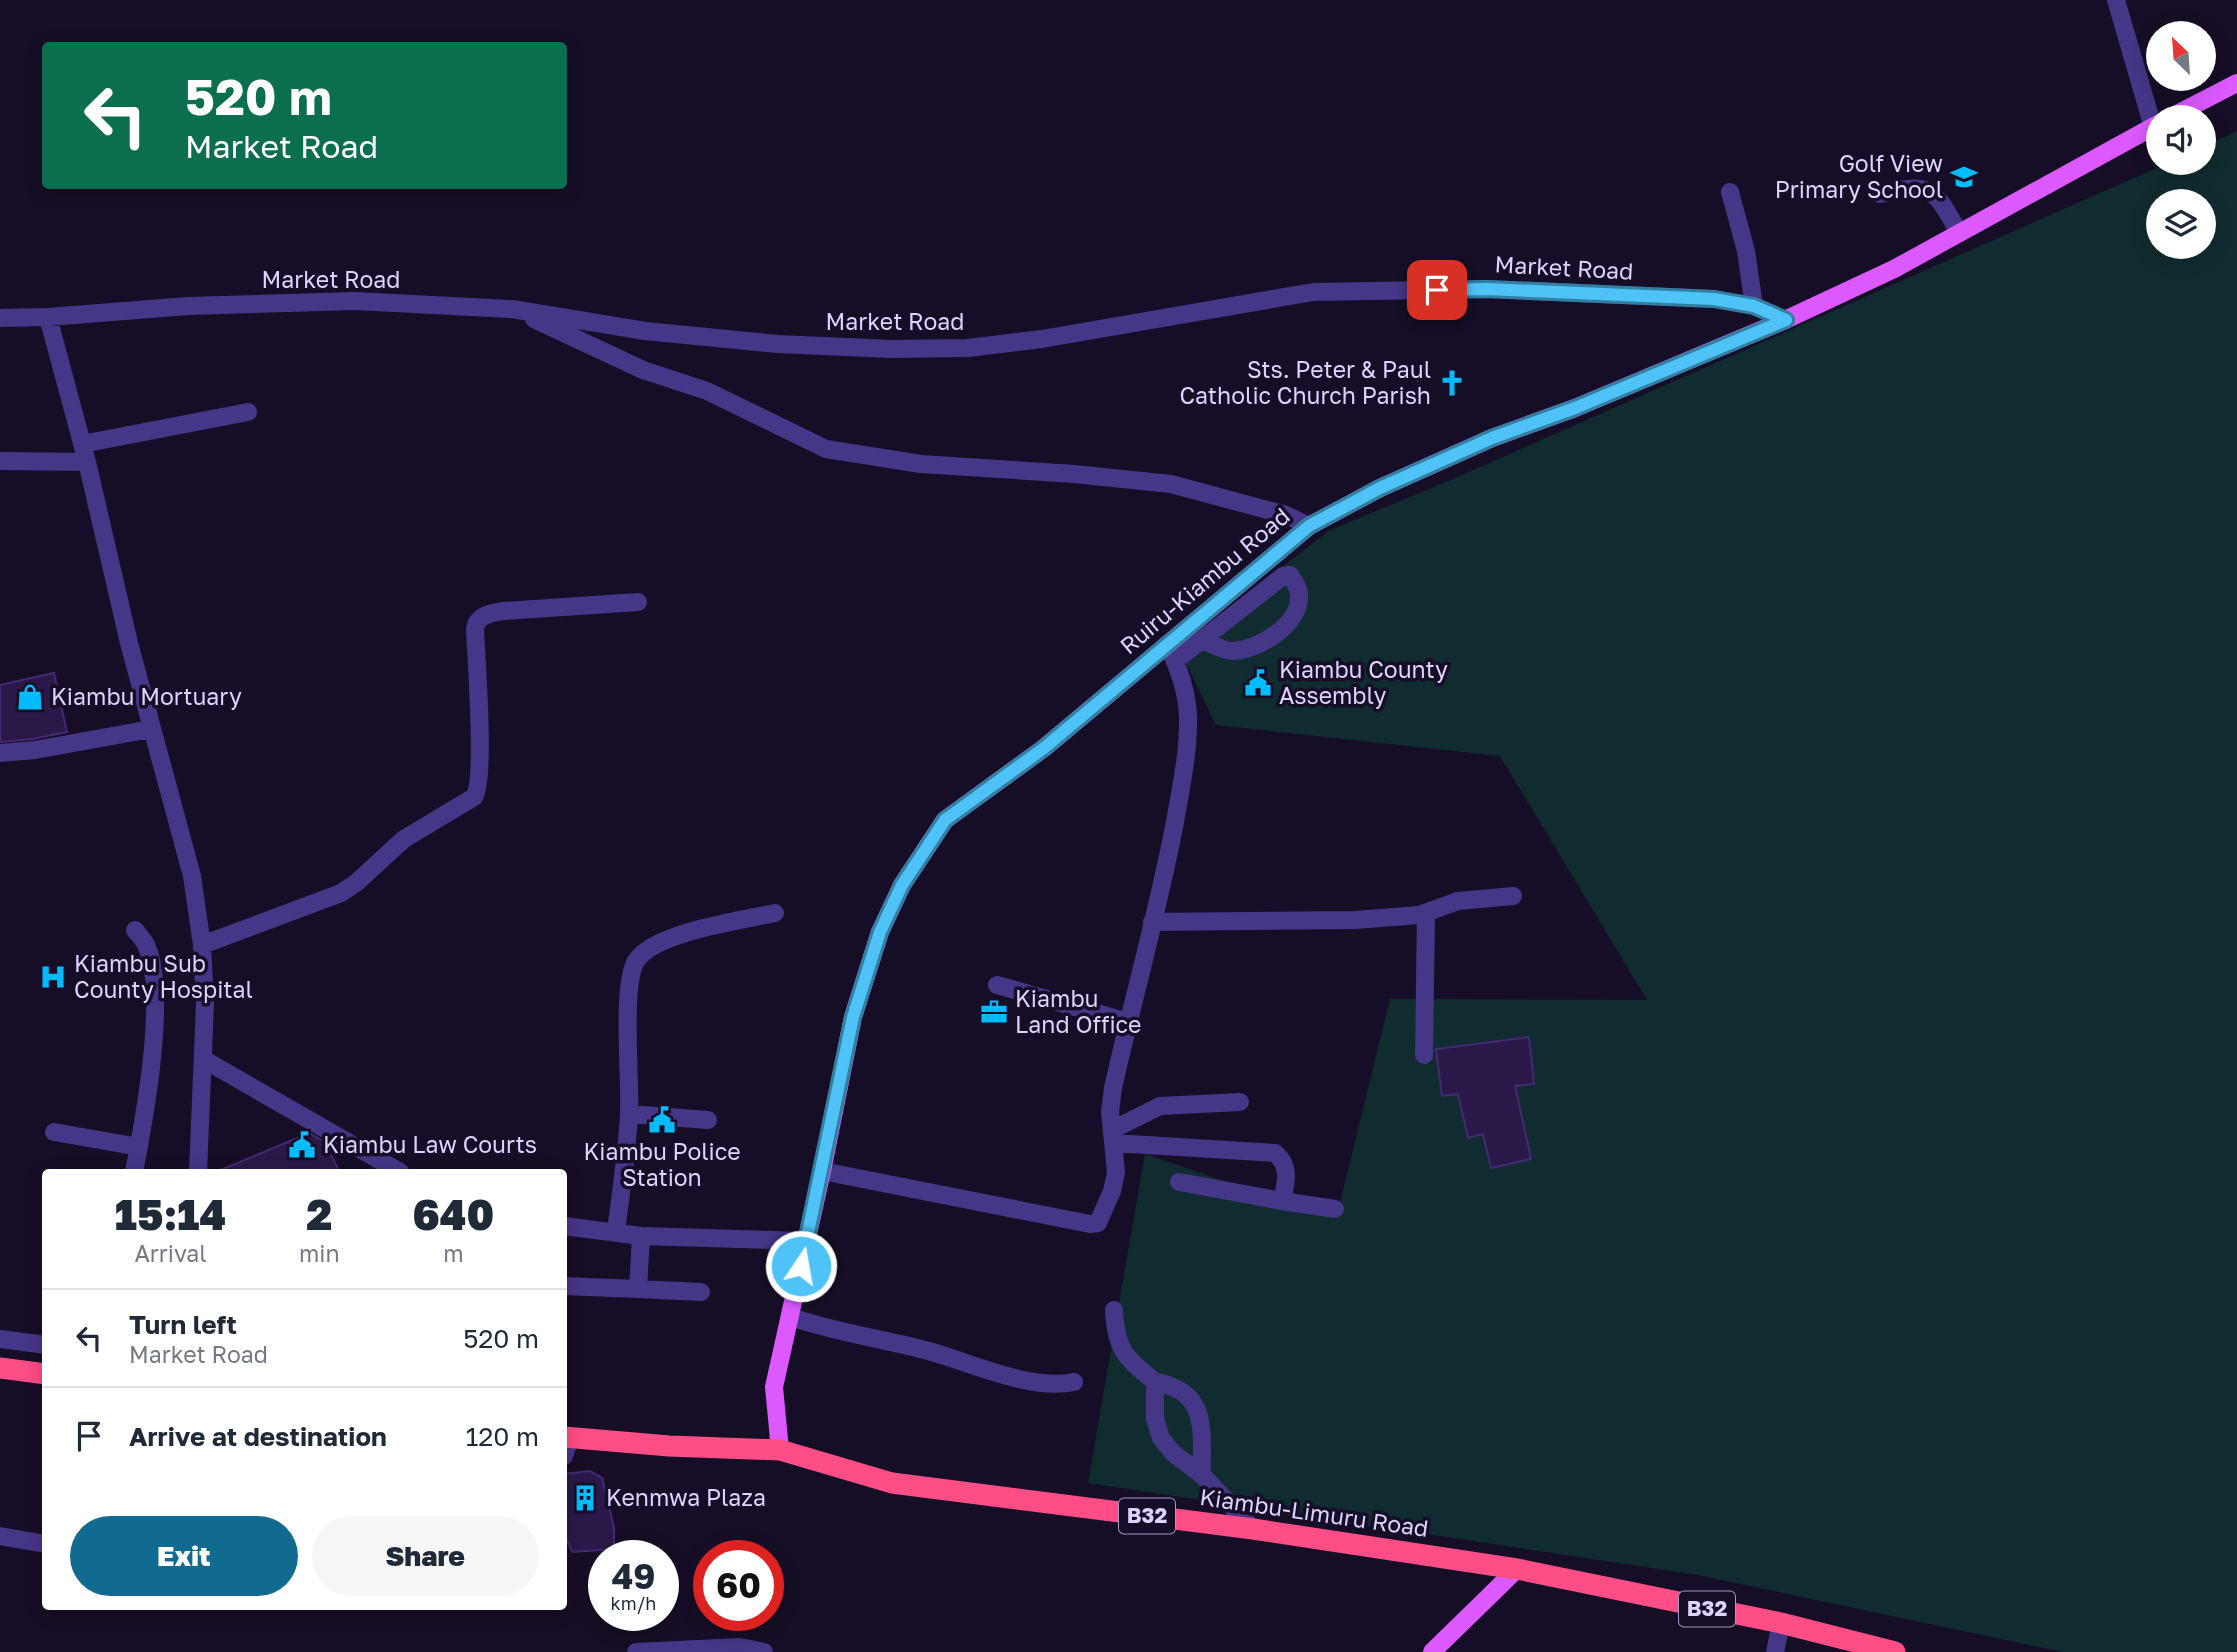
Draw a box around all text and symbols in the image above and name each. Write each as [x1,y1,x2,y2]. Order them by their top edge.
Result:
north arrow [2146,21,2216,91]
map controls [2146,21,2216,259]
text: 520 m [185,67,332,126]
icon: left [70,70,161,161]
button: sound [2146,105,2216,175]
text: Market Road [185,127,378,165]
place label: Golf View Primary School [1775,149,1943,203]
school or university icon: Golf View Primary School [1949,162,1979,192]
button: layers [2146,189,2216,259]
street label: Market Road [1494,249,1634,285]
pin [1407,260,1467,320]
street label: Market Road [262,265,400,293]
icon: arrive [1418,271,1456,309]
street label: Market Road [826,307,964,335]
place label: Sts. Peter & Paul Catholic Church Parish [1179,355,1431,409]
church icon: Sts. Peter & Paul Catholic Church Parish [1437,368,1467,398]
street label: Ruiru-Kiambu Road [1114,501,1295,659]
place label: Kiambu County Assembly [1279,655,1448,709]
public building icon: Kiambu County Assembly [1243,668,1273,698]
shop icon: Kiambu Mortuary [15,682,45,712]
place label: Kiambu Mortuary [51,682,242,710]
place label: Kiambu Sub County Hospital [74,949,253,1003]
hospital icon: Kiambu Sub County Hospital [38,962,68,992]
place label: Kiambu Land Office [1015,984,1141,1038]
office icon: Kiambu Land Office [979,997,1009,1027]
public building icon: Kiambu Police Station [647,1105,677,1135]
public building icon: Kiambu Law Courts [287,1130,317,1160]
place label: Kiambu Law Courts [323,1130,537,1158]
place label: Kiambu Police Station [583,1137,741,1191]
text: 15:14 [115,1189,226,1239]
text: 2 [306,1189,332,1239]
text: 640 [412,1189,494,1239]
position arrow [764,1229,838,1303]
text: Arrival [134,1239,207,1267]
text: min [299,1239,340,1267]
text: m [443,1239,463,1267]
text: Turn left [129,1309,237,1340]
icon: left [70,1319,108,1357]
text: 520 m [463,1323,539,1354]
text: Market Road [129,1340,268,1368]
icon: arrive [70,1417,108,1455]
text: Arrive at destination [129,1421,387,1452]
text: 120 m [466,1421,539,1452]
street label: Kiambu-Limuru Road [1198,1482,1430,1542]
building icon: Kenmwa Plaza [570,1483,600,1513]
place label: Kenmwa Plaza [606,1483,766,1511]
road number: B32 [1119,1498,1175,1534]
button: Exit [70,1516,298,1596]
button: Share [312,1516,539,1596]
speed limit sign: 60 [693,1540,784,1631]
text: 49 [611,1555,656,1597]
text: km/h [611,1592,656,1614]
road number: B32 [1679,1592,1735,1626]

